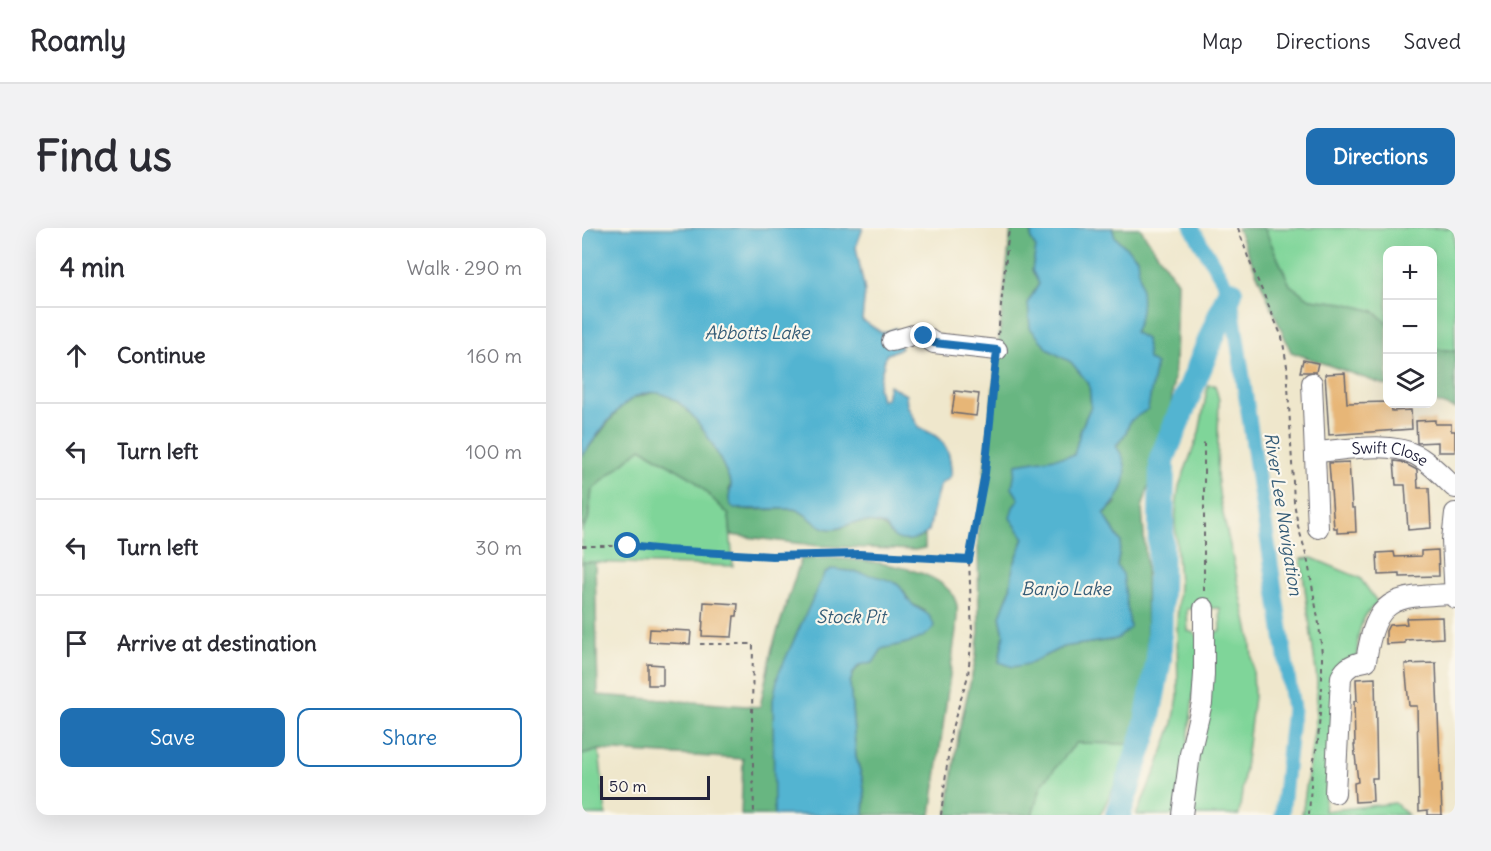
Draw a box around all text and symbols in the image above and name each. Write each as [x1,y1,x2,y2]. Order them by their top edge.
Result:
text: Roamly [30,23,126,59]
text: Map [1202,28,1243,55]
text: Directions [1276,28,1370,55]
text: Saved [1403,28,1461,55]
button: Directions [1306,128,1455,185]
text: Find us [36,130,172,182]
map controls [1383,246,1437,408]
button: + [1383,246,1437,300]
text: 4 min [60,251,125,284]
text: Walk · 290 m [407,255,522,280]
button: − [1383,300,1437,354]
water label: Abbotts Lake [705,321,811,344]
route end [910,322,936,348]
icon: ahead [60,339,93,372]
text: Continue [117,341,206,369]
text: 160 m [467,343,522,368]
button: layers [1383,354,1437,408]
water label: River Lee Navigation [1259,431,1308,598]
icon: left [60,435,93,468]
text: Turn left [117,437,198,465]
street label: Swift Close [1351,437,1433,470]
text: 100 m [465,439,522,464]
icon: left [60,531,93,564]
route start [614,532,640,558]
text: Turn left [117,533,198,561]
text: 30 m [475,535,522,560]
water label: Banjo Lake [1021,577,1112,600]
water label: Stock Pit [816,605,888,628]
icon: arrive [60,627,93,660]
text: Arrive at destination [117,629,317,657]
button: Save [60,708,285,767]
button: Share [297,708,522,767]
scale bar [600,773,710,800]
text: 50 m [609,776,647,796]

